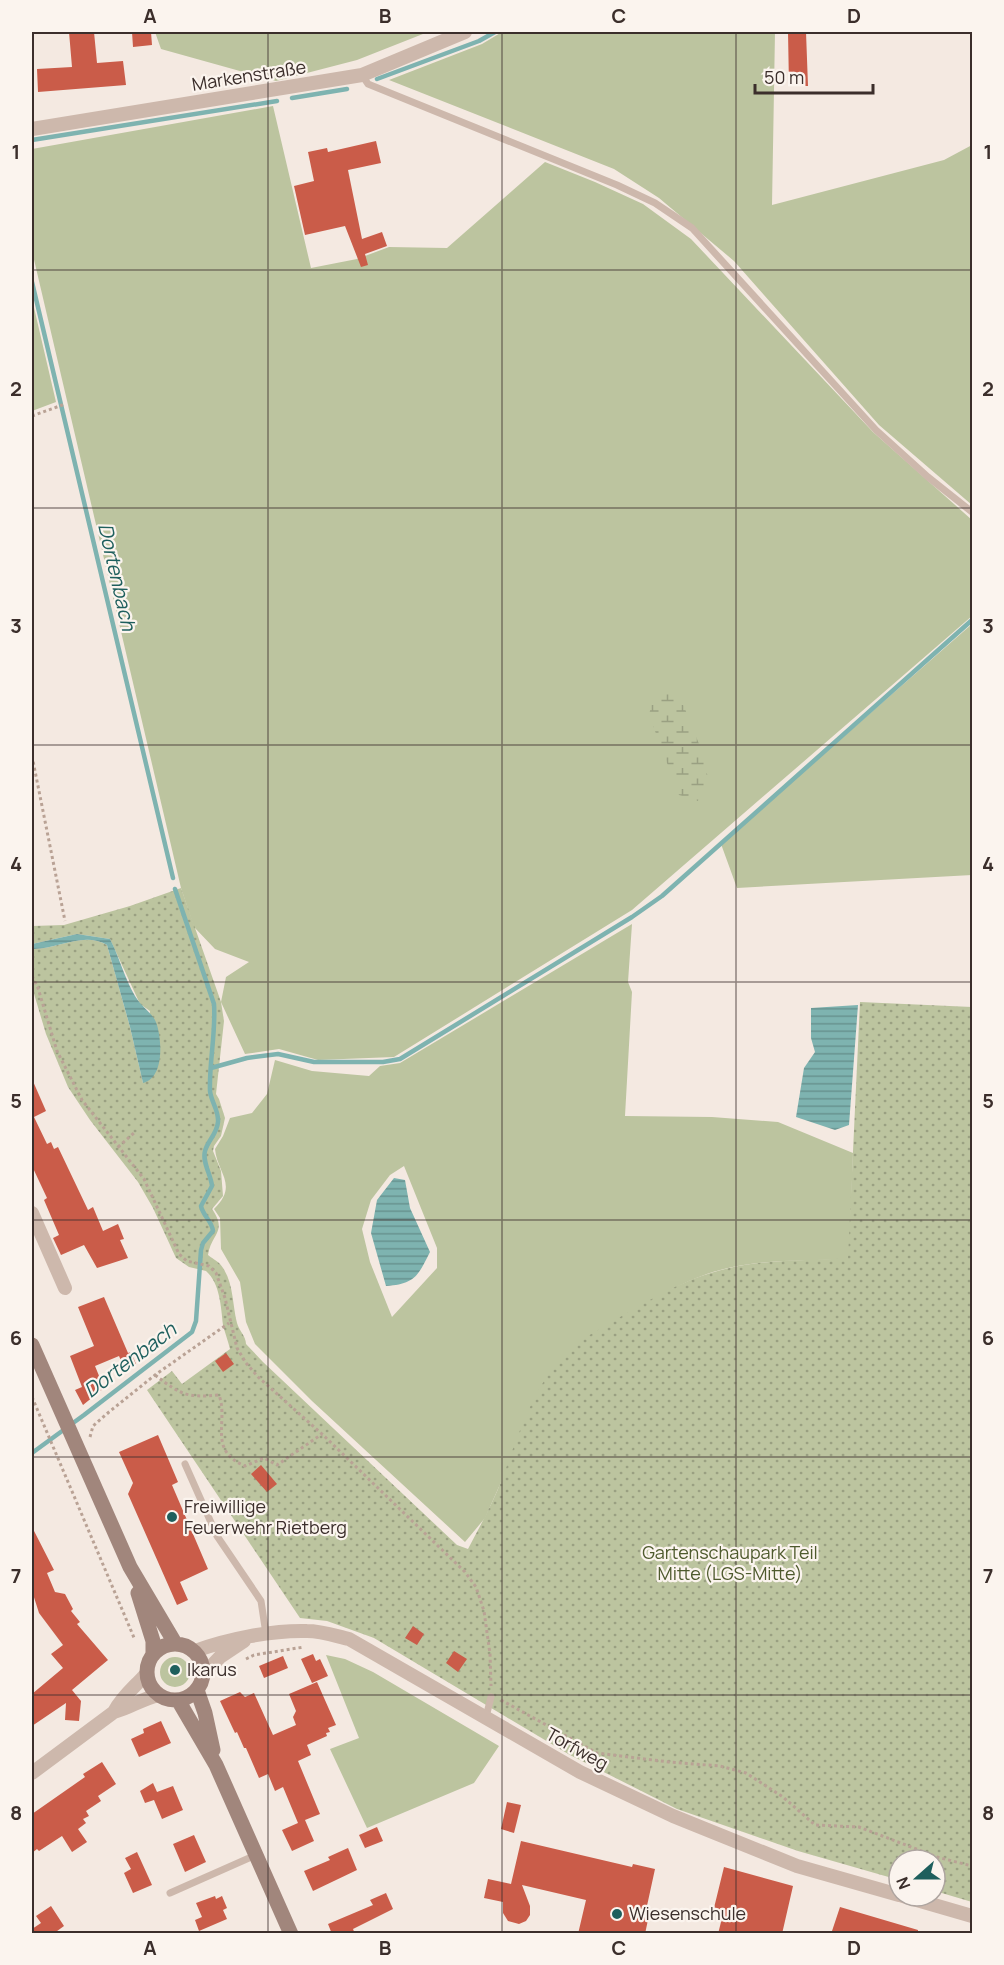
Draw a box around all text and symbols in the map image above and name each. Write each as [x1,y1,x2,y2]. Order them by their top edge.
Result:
text: A [143,2,157,29]
text: B [379,2,392,29]
text: C [612,2,626,29]
text: D [847,2,861,29]
street label: Markenstraße [190,54,308,96]
scale bar [755,57,874,95]
text: 50 m [764,65,804,89]
text: 1 [12,138,20,165]
text: 1 [984,138,992,165]
text: 2 [10,375,22,402]
text: 2 [982,375,994,402]
water label: Dortenbach [92,521,143,634]
text: 3 [10,612,22,639]
text: 3 [982,612,994,639]
text: 4 [10,850,22,877]
text: 4 [982,850,994,877]
text: 5 [10,1087,22,1114]
text: 5 [982,1087,994,1114]
water label: Dortenbach [78,1315,182,1403]
text: 6 [10,1324,22,1351]
text: 6 [982,1324,994,1351]
place label: Freiwillige Feuerwehr Rietberg [184,1494,347,1539]
marker: Freiwillige Feuerwehr Rietberg [165,1510,179,1524]
park label: Gartenschaupark Teil Mitte (LGS-Mitte) [642,1540,818,1585]
text: 7 [11,1562,21,1589]
text: 7 [983,1562,993,1589]
place label: Ikarus [187,1657,237,1681]
marker: Ikarus [168,1663,182,1677]
street label: Torfweg [542,1721,613,1775]
text: 8 [10,1799,22,1826]
text: 8 [982,1799,994,1826]
north arrow [887,1848,947,1908]
text: N [891,1874,915,1893]
place label: Wiesenschule [629,1901,746,1925]
marker: Wiesenschule [610,1907,624,1921]
text: A [143,1934,157,1961]
text: B [379,1934,392,1961]
text: C [612,1934,626,1961]
text: D [847,1934,861,1961]

